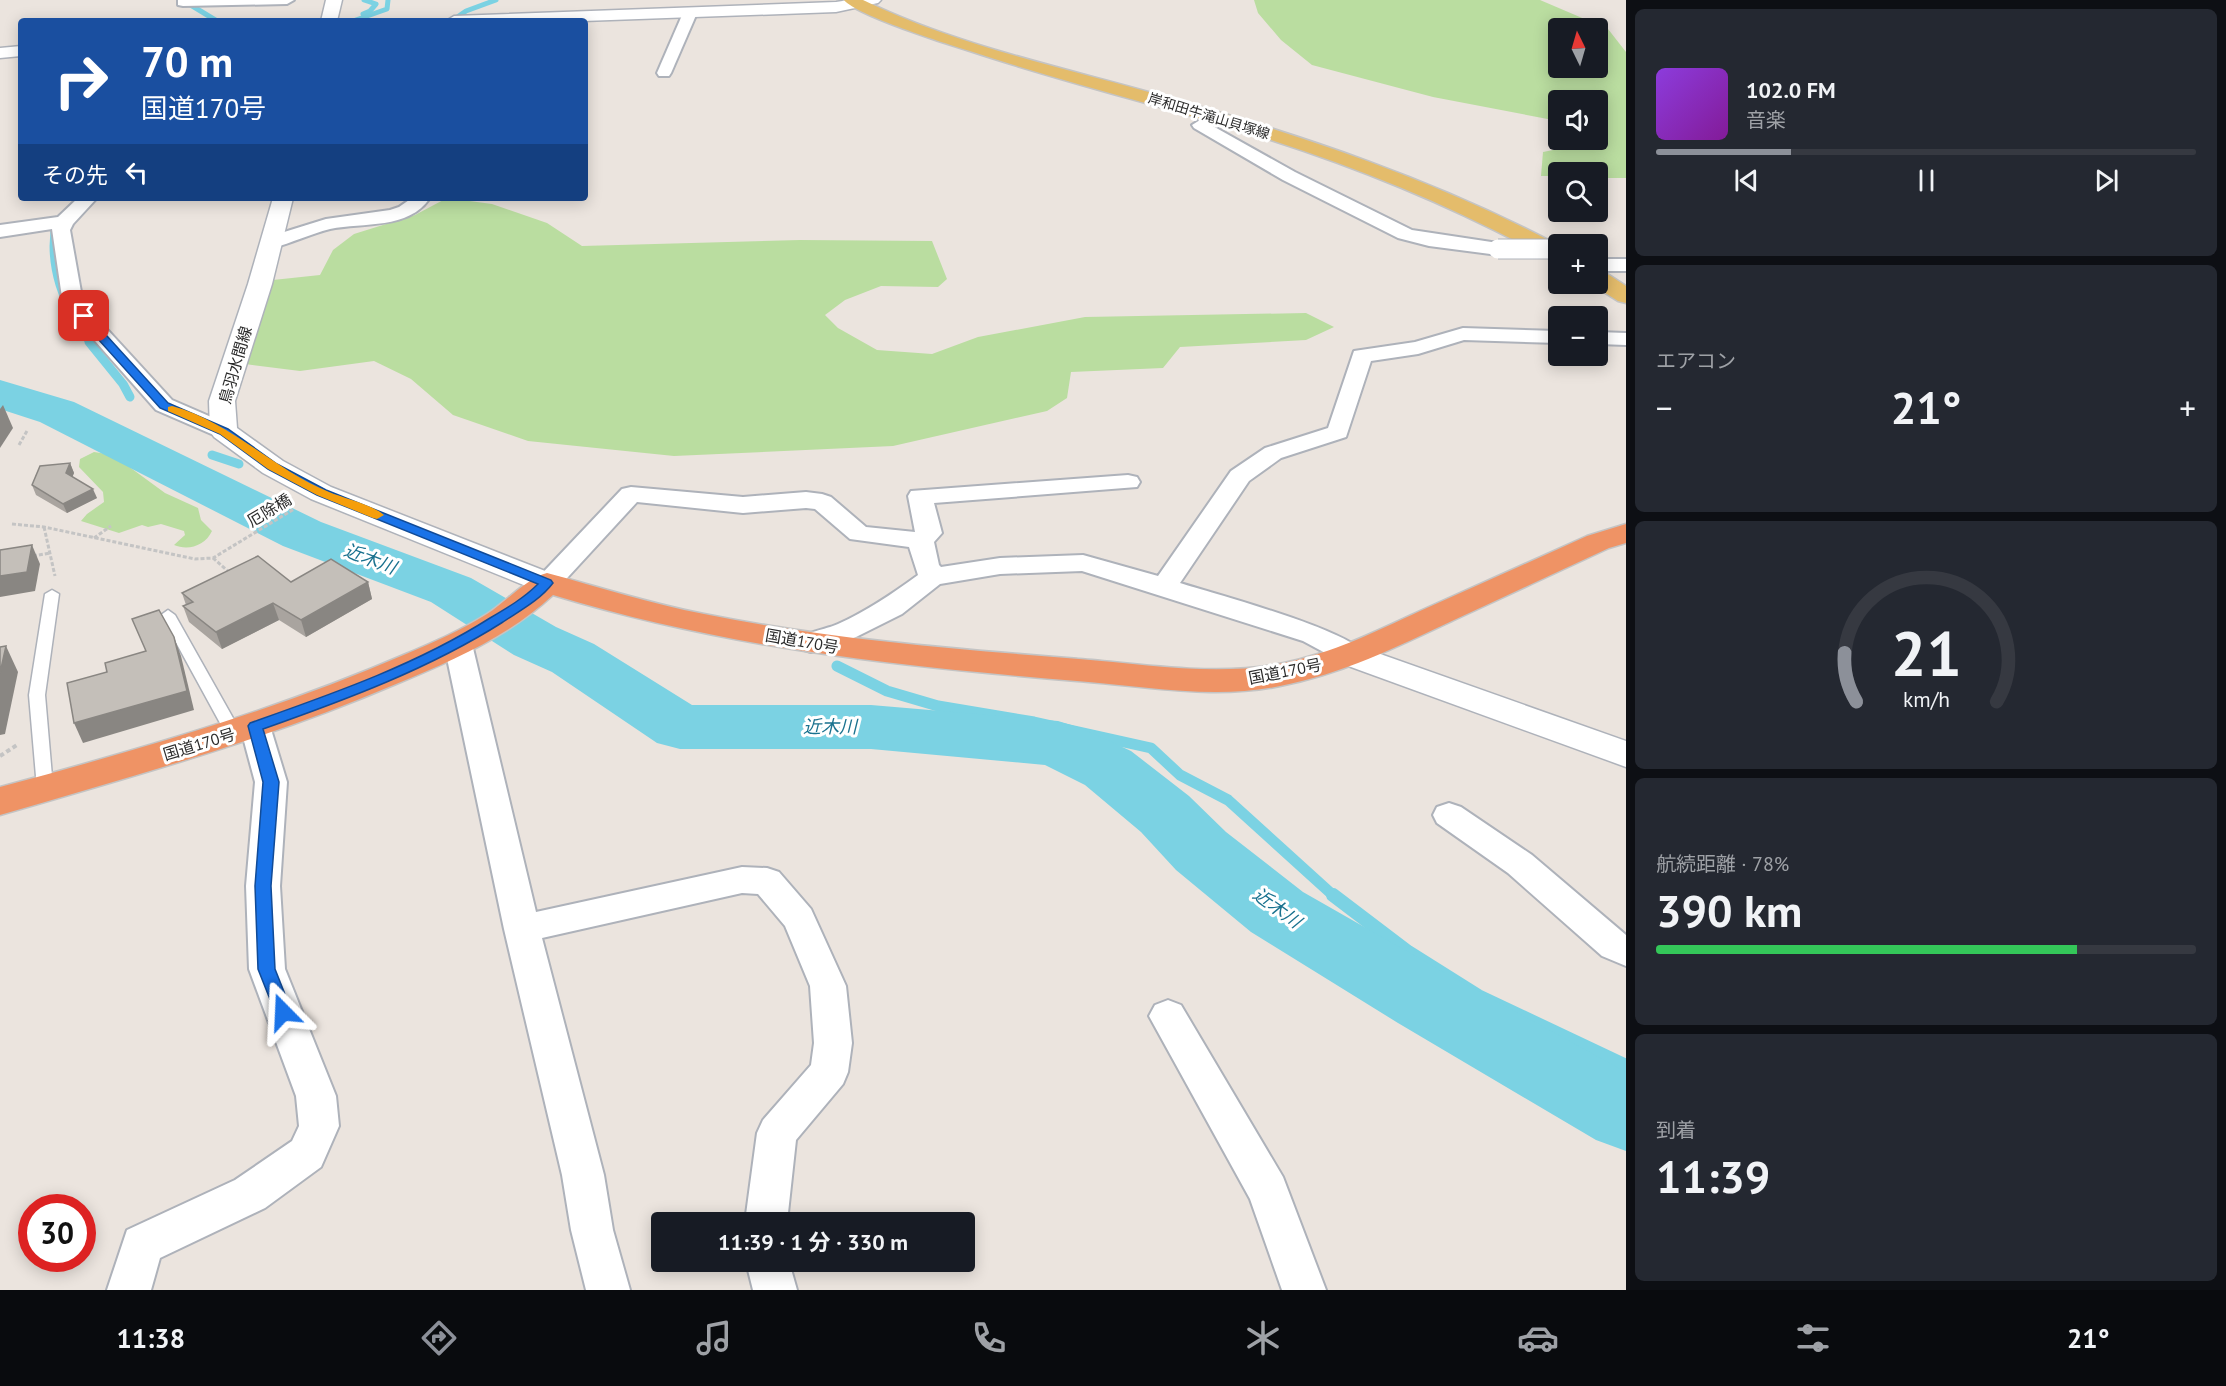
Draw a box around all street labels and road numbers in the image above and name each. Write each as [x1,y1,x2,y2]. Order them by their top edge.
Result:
street label: 岸和田牛滝山貝塚線 [1146,89,1272,143]
street label: 鳥羽水間線 [214,324,256,406]
street label: 厄除橋 [243,489,295,531]
street label: 国道170号 [764,625,840,657]
street label: 国道170号 [1247,654,1323,688]
street label: 国道170号 [161,724,237,764]

